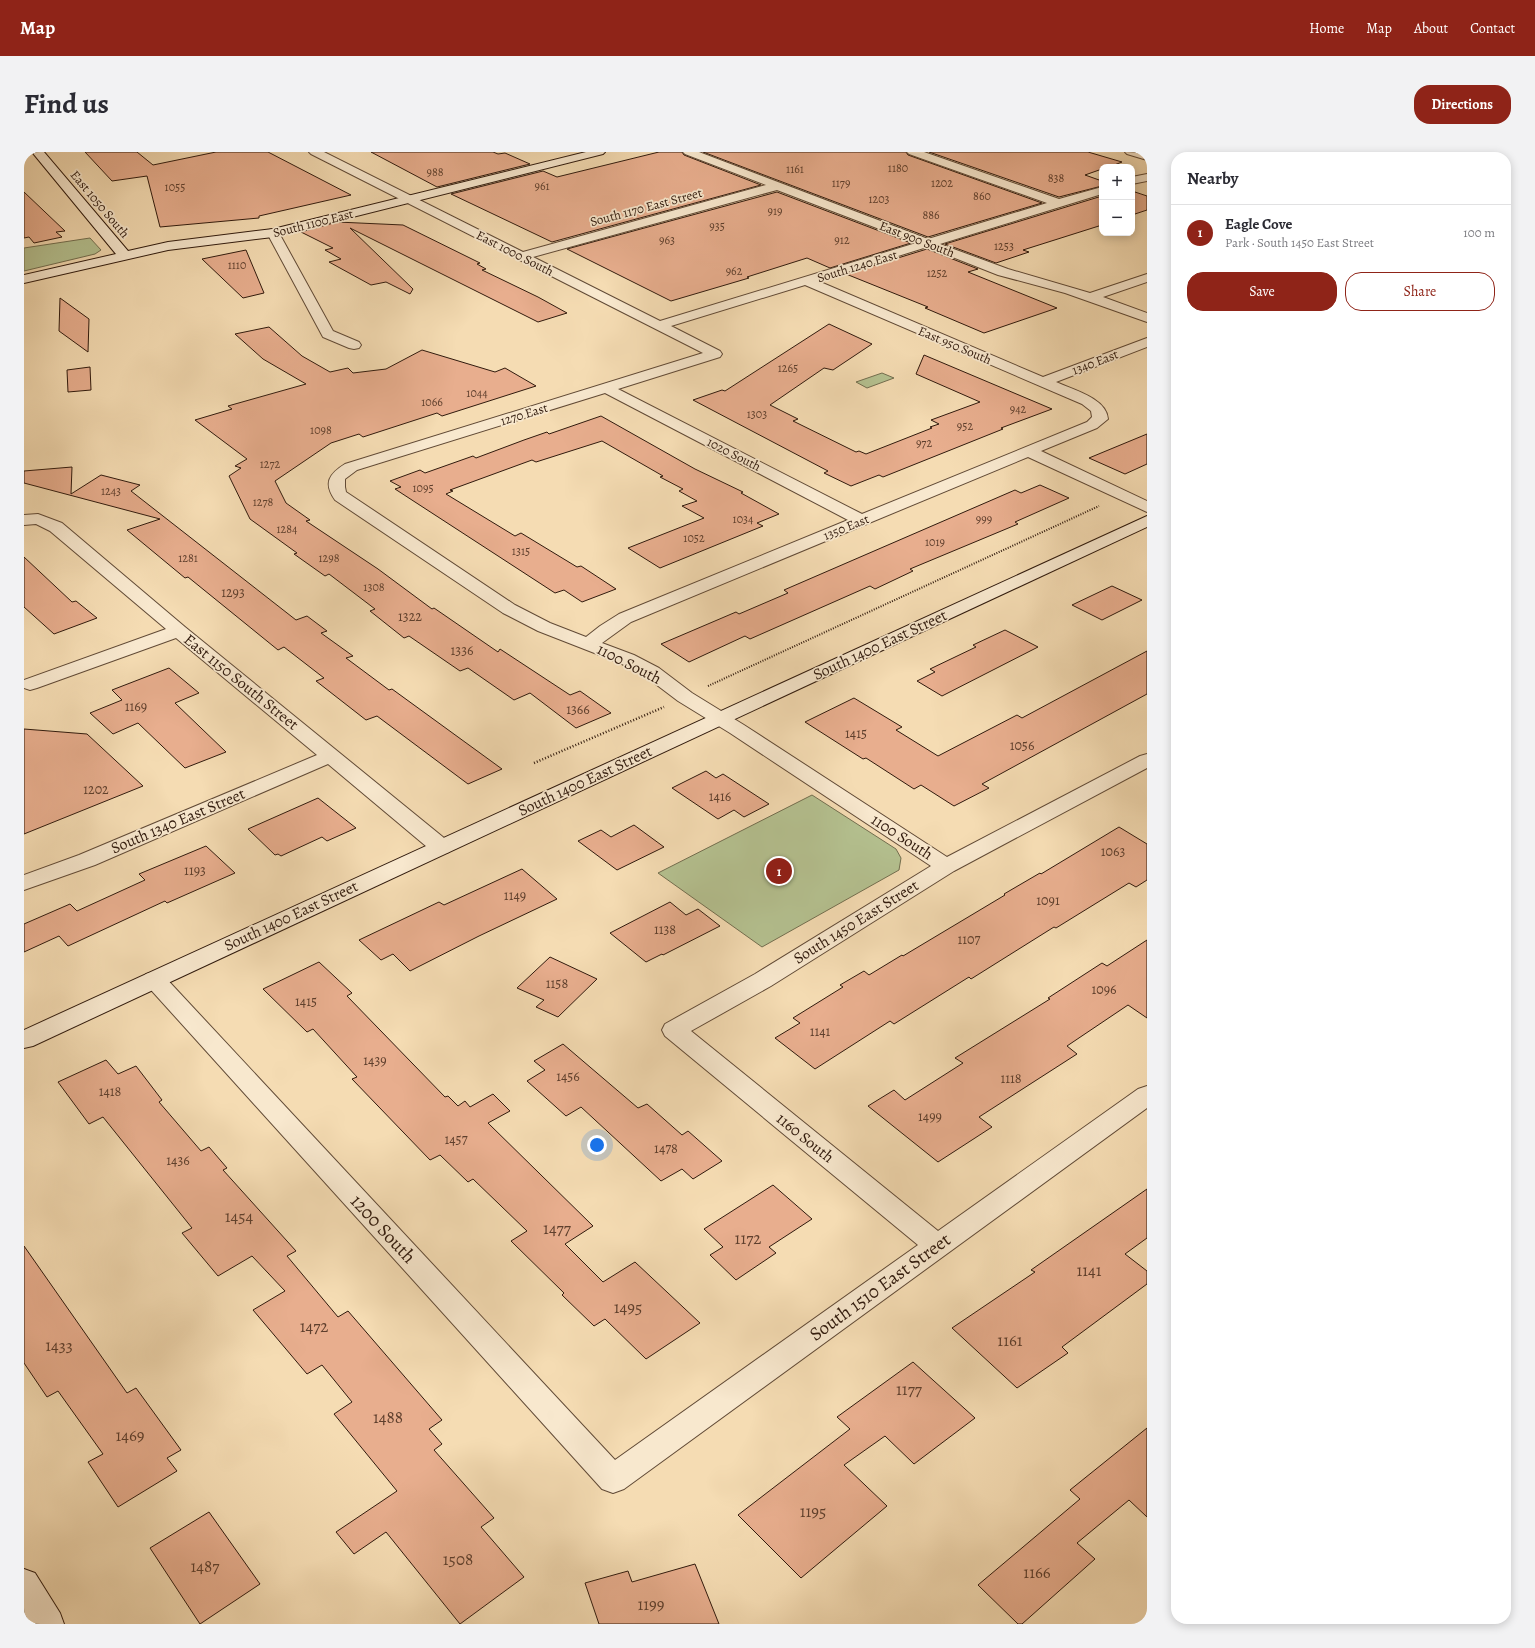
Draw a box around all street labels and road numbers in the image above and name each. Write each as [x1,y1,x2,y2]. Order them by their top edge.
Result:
street label: East 1050 South [67,167,133,241]
street label: South 1170 East Street [588,184,705,230]
street label: South 1100 East [271,205,356,241]
street label: East 900 South [877,217,957,261]
street label: East 1000 South [473,226,557,280]
street label: South 1240 East [815,246,900,286]
street label: East 950 South [916,322,994,368]
street label: 1340 East [1069,345,1121,379]
street label: 1270 East [498,399,550,429]
street label: 1020 South [704,433,764,475]
street label: 1350 East [821,510,872,544]
street label: South 1400 East Street [809,604,951,686]
street label: East 1150 South Street [179,629,303,735]
street label: 1100 South [593,638,665,690]
street label: South 1400 East Street [514,740,656,822]
street label: South 1340 East Street [108,783,248,859]
street label: 1100 South [867,809,938,865]
street label: South 1400 East Street [220,875,362,957]
street label: South 1450 East Street [789,875,923,969]
street label: 1160 South [771,1108,839,1168]
street label: 1200 South [344,1189,422,1269]
street label: South 1510 East Street [804,1227,956,1347]

